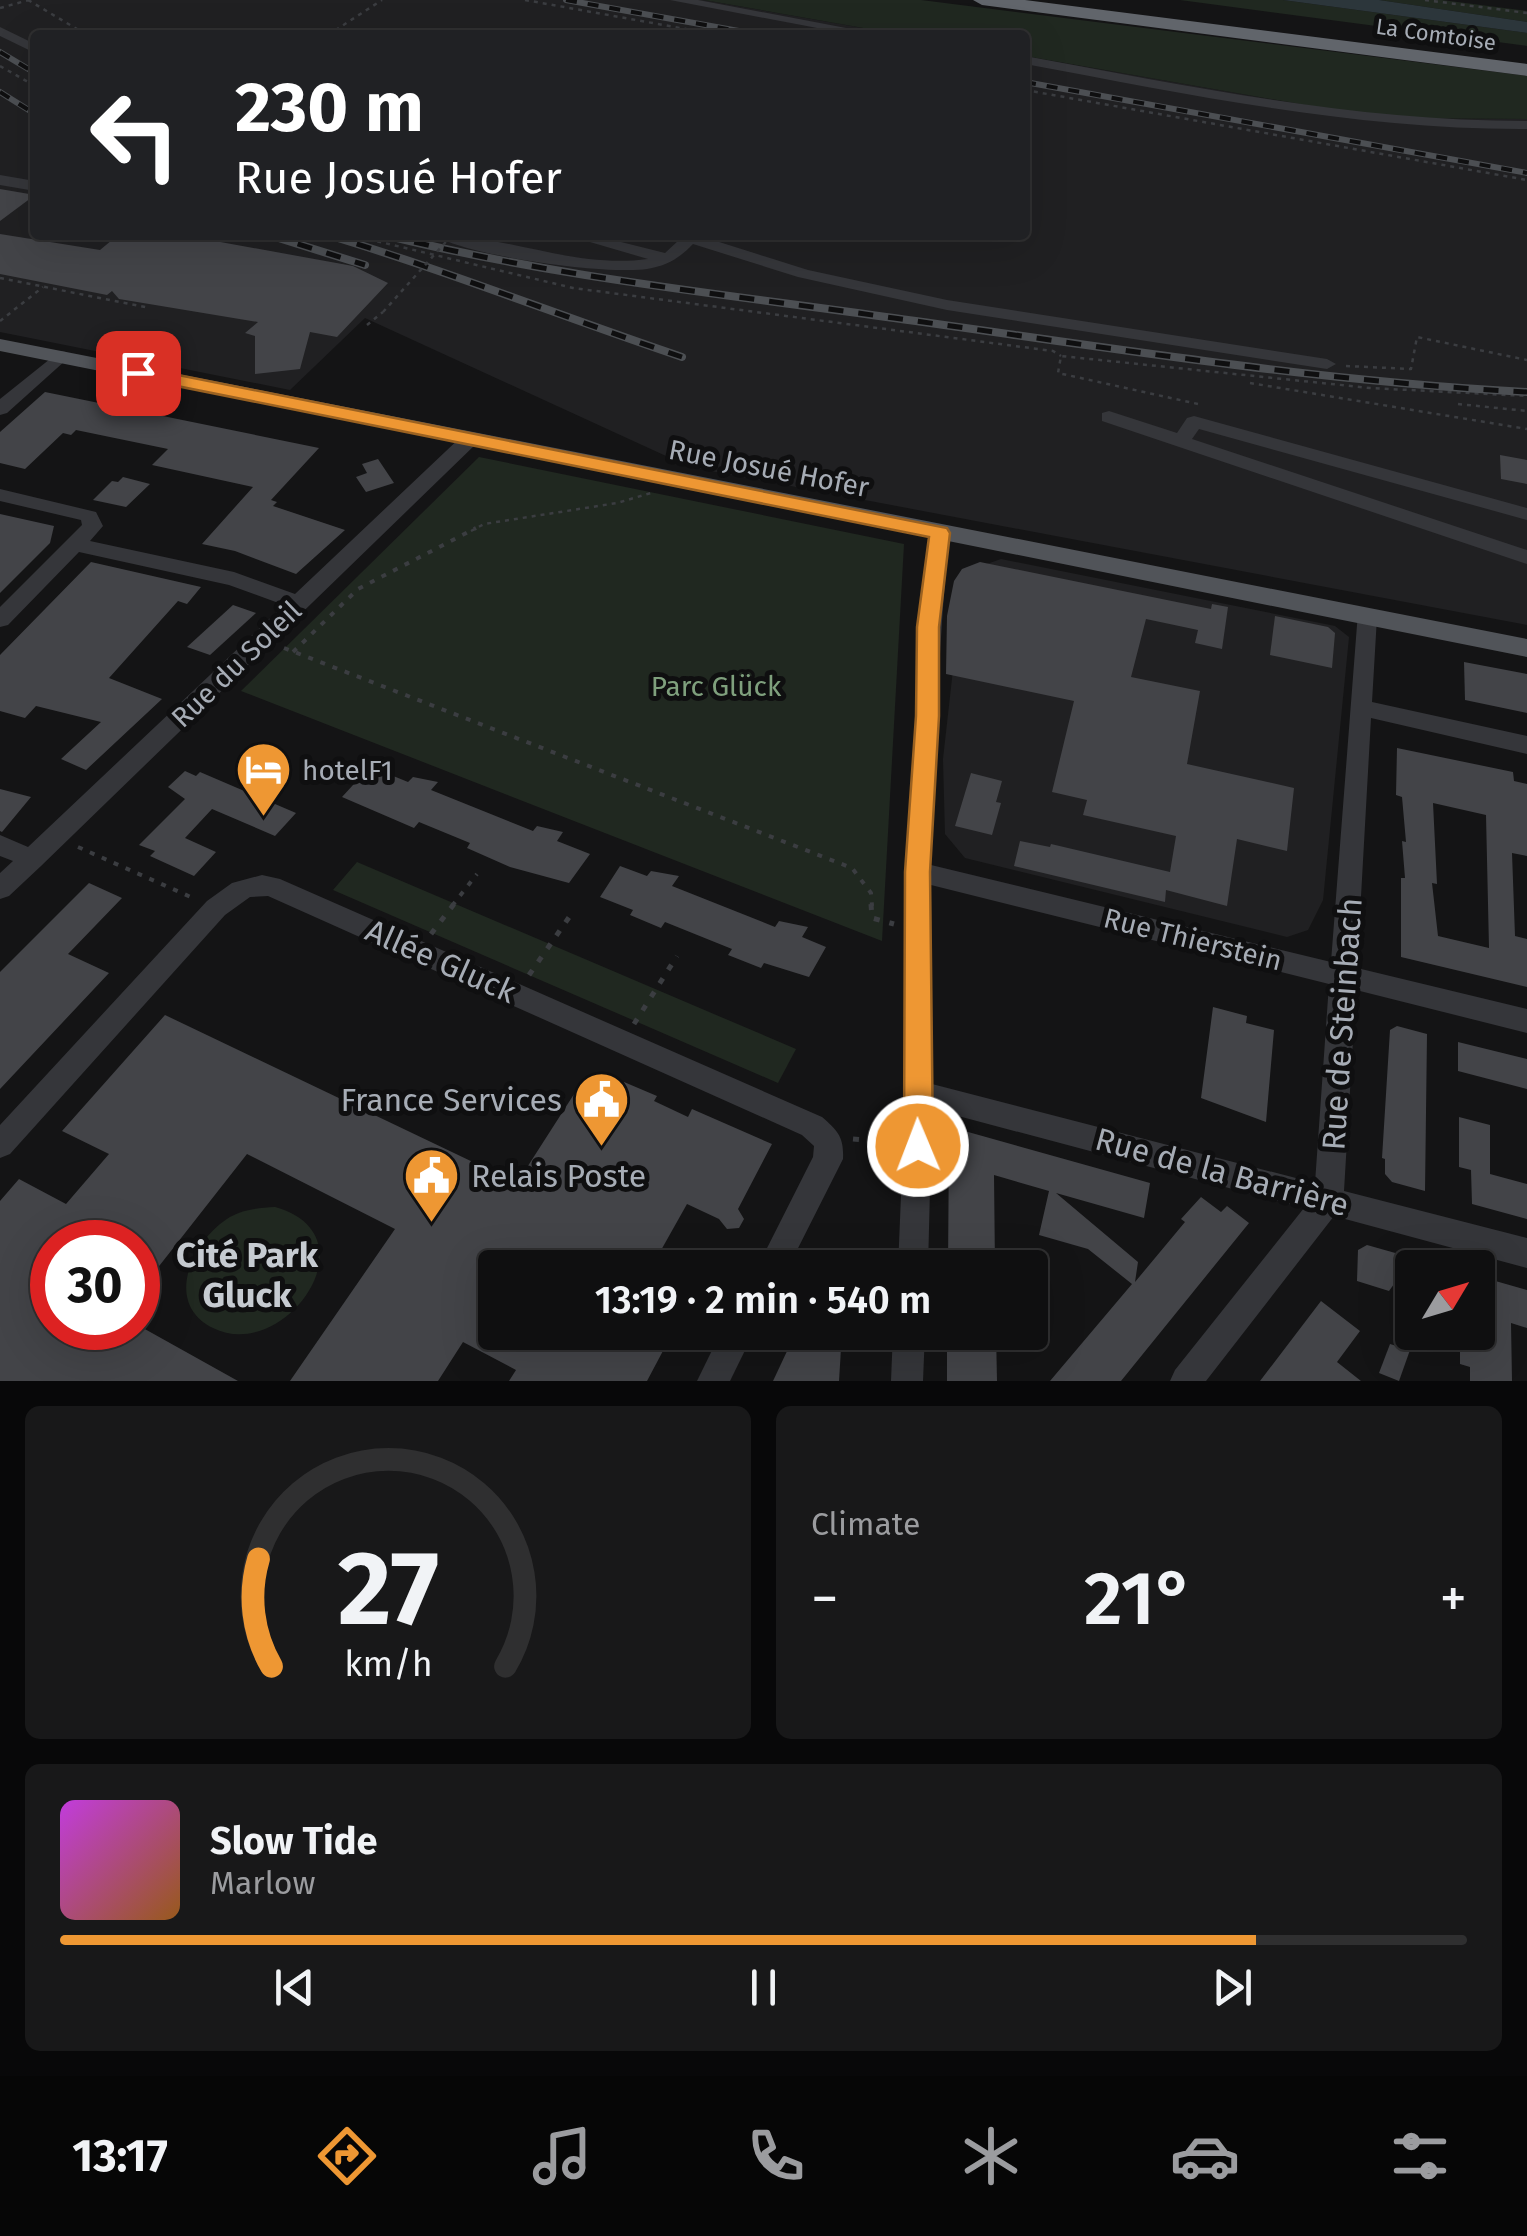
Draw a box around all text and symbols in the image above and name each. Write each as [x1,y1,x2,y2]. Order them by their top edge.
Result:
street label: La Comtoise [1374,13,1498,56]
text: 230 m [235,66,424,150]
icon: left [70,70,200,200]
text: Rue Josué Hofer [235,151,562,205]
pin [96,331,181,416]
icon: arrive [111,346,166,401]
street label: Rue Josué Hofer [666,433,872,504]
street label: Rue du Soleil [165,594,308,734]
park label: Parc Glück [651,670,782,703]
hotel icon: hotelF1 [233,740,293,819]
place label: hotelF1 [302,754,393,787]
street label: Rue de Steinbach [1314,897,1370,1151]
street label: Rue Thierstein [1100,901,1286,978]
street label: Allée Gluck [360,911,522,1011]
public building icon: France Services [571,1070,631,1149]
place label: France Services [340,1081,562,1119]
position arrow [866,1094,970,1198]
street label: Rue de la Barrière [1091,1120,1353,1224]
public building icon: Relais Poste [402,1146,462,1225]
place label: Relais Poste [471,1157,646,1195]
speed limit sign: 30 [30,1220,160,1350]
district label: Cité Park Gluck [176,1234,319,1316]
north arrow [1395,1250,1495,1350]
map controls [1395,1250,1495,1350]
text: 13:19 · 2 min · 540 m [595,1277,931,1323]
text: Climate [811,1505,920,1543]
text: 27 [337,1527,439,1652]
text: 21° [1084,1554,1194,1644]
text: − [811,1566,839,1632]
text: + [1440,1566,1467,1632]
text: km/h [344,1643,432,1685]
text: Slow Tide [210,1818,378,1864]
text: Marlow [210,1864,316,1902]
icon: previous [267,1960,322,2015]
icon: pause [736,1960,791,2015]
icon: next [1205,1960,1260,2015]
icon: directions [312,2121,382,2191]
icon: music [527,2121,597,2191]
icon: phone [741,2121,811,2191]
icon: climate [956,2121,1026,2191]
icon: car [1170,2121,1240,2191]
icon: filters [1385,2121,1455,2191]
text: 13:17 [72,2129,168,2183]

